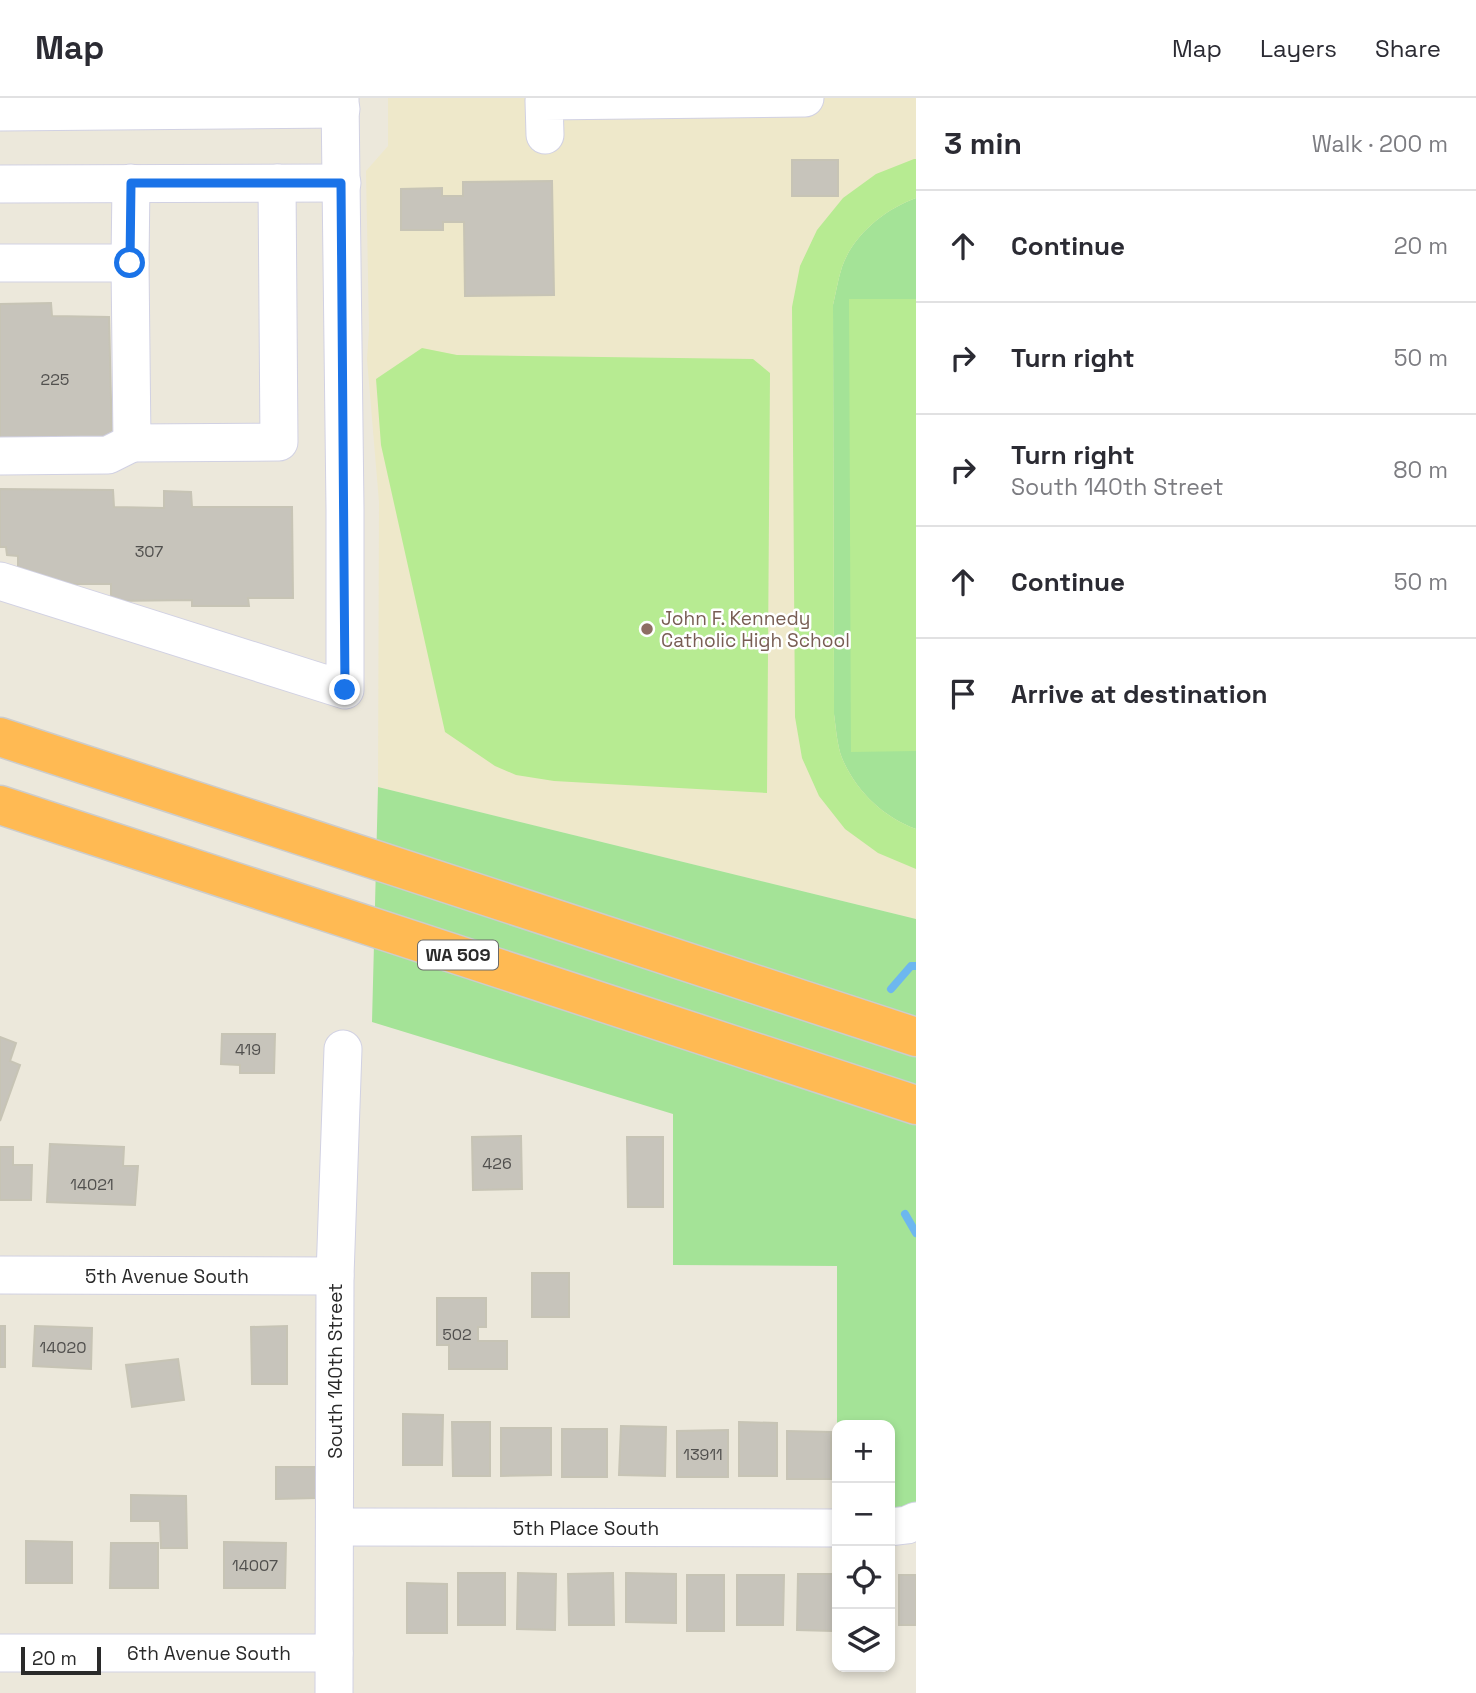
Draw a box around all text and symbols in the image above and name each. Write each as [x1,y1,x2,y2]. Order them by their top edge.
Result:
text: Map [35,27,104,69]
text: Map [1172,33,1222,64]
text: Layers [1260,33,1337,64]
text: Share [1375,33,1441,64]
text: 3 min [944,124,1022,163]
text: Walk · 200 m [1312,129,1448,159]
icon: ahead [944,227,982,265]
text: Continue [1011,229,1125,263]
text: 20 m [1394,231,1448,261]
route start [114,247,145,278]
icon: right [944,339,982,377]
text: Turn right [1011,341,1135,375]
text: 50 m [1394,343,1448,373]
house number: 225 [41,369,69,390]
text: Turn right [1011,438,1135,472]
icon: right [944,451,982,489]
text: 80 m [1393,455,1448,485]
text: South 140th Street [1011,472,1224,502]
house number: 307 [135,541,163,562]
icon: ahead [944,563,982,601]
text: Continue [1011,565,1125,599]
text: 50 m [1394,567,1448,597]
place label: John F. Kennedy Catholic High School [661,606,850,653]
marker: John F. Kennedy Catholic High School [639,621,655,637]
route end [329,674,360,705]
icon: arrive [944,675,982,713]
text: Arrive at destination [1011,677,1268,711]
road number: WA 509 [418,940,498,970]
house number: 419 [235,1039,261,1060]
house number: 426 [482,1153,512,1174]
house number: 14021 [70,1174,114,1195]
street label: 5th Avenue South [85,1264,249,1289]
street label: South 140th Street [323,1283,348,1459]
house number: 502 [442,1324,472,1345]
house number: 14020 [40,1337,86,1358]
map controls [832,1420,895,1672]
button: + [832,1420,895,1483]
house number: 13911 [683,1444,723,1465]
button: − [832,1483,895,1546]
street label: 5th Place South [513,1516,659,1541]
button: locate [832,1546,895,1609]
house number: 14007 [232,1555,278,1576]
button: layers [832,1609,895,1672]
street label: 6th Avenue South [127,1641,291,1666]
scale bar [21,1644,102,1676]
text: 20 m [32,1646,77,1671]

